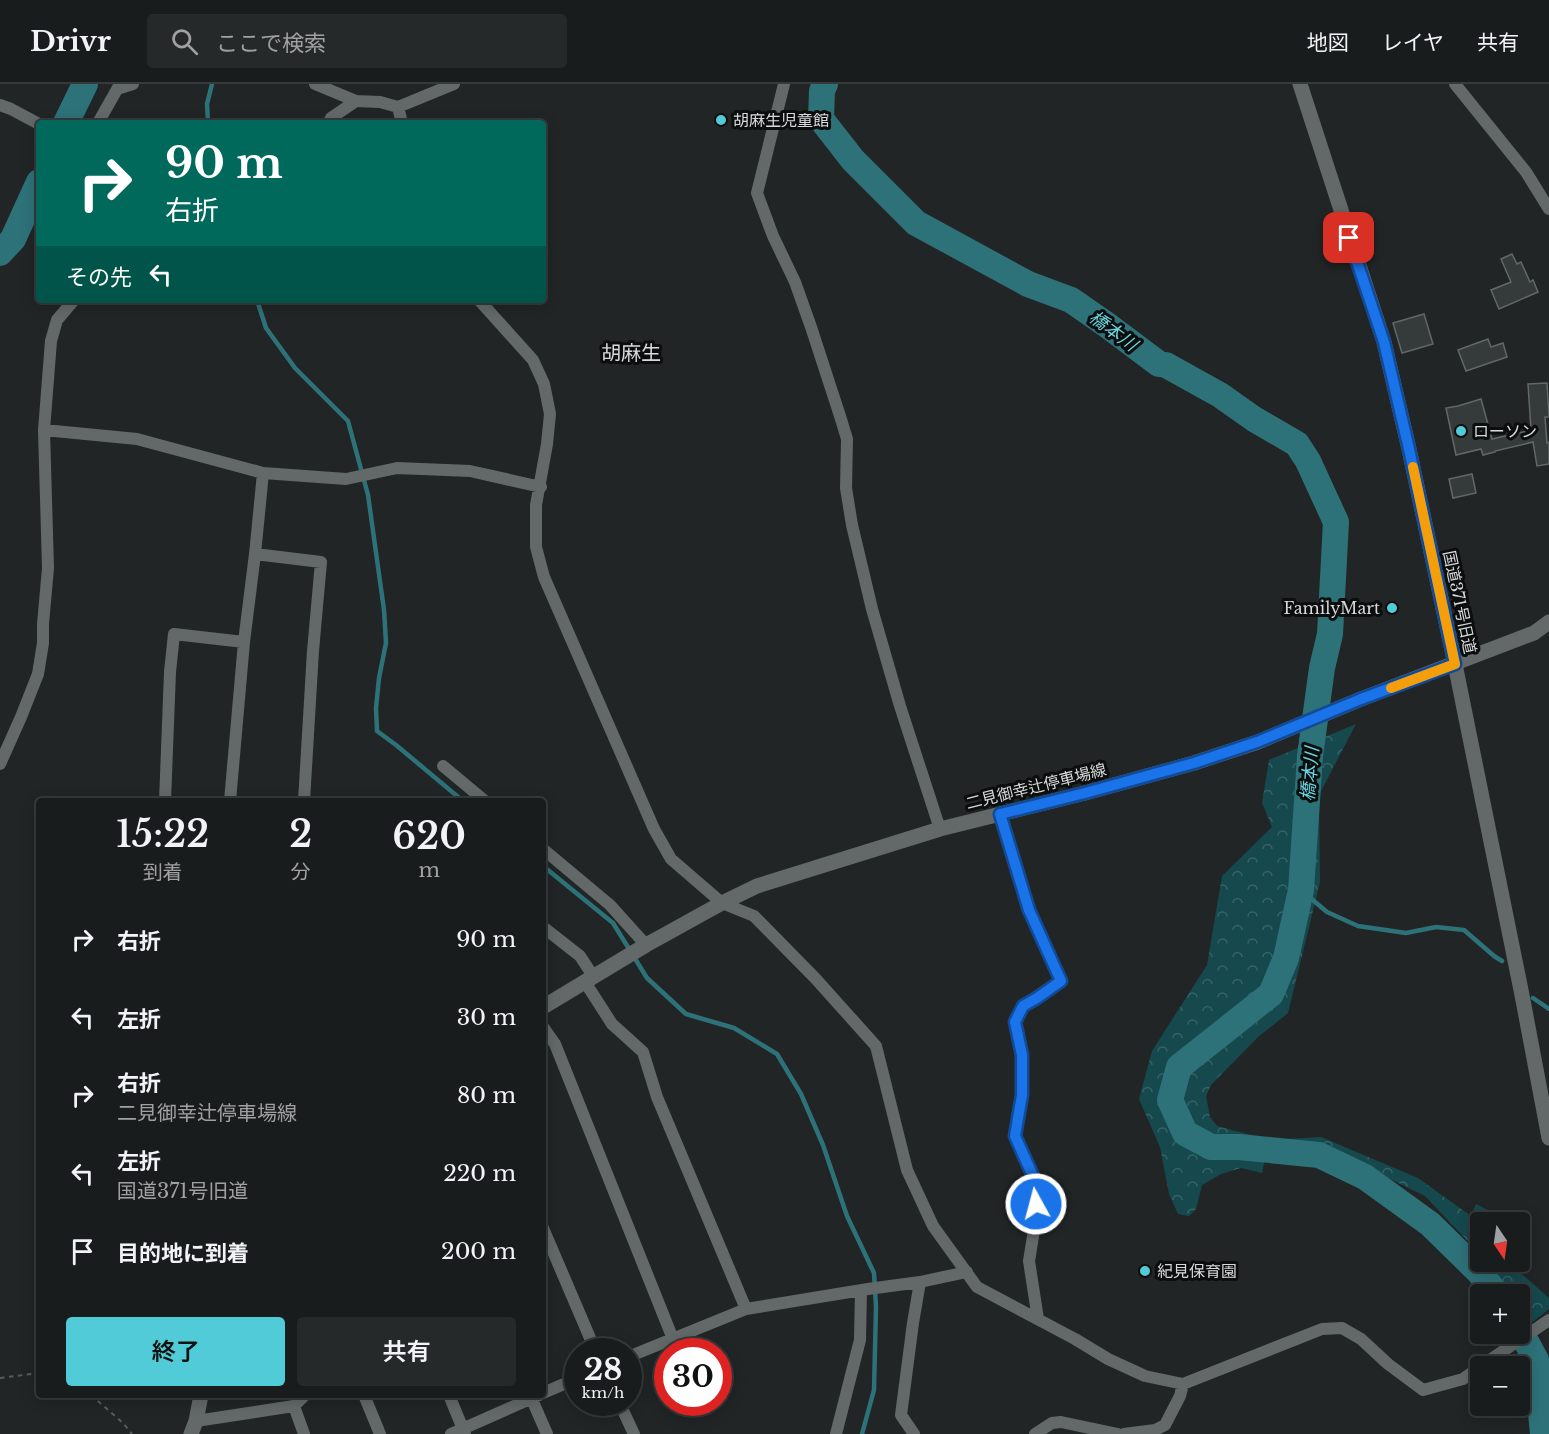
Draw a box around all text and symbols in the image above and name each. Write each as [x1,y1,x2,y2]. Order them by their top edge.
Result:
search box [147,14,567,68]
text: Drivr [30,24,111,59]
icon: search [168,25,201,58]
text: ここで検索 [216,30,326,57]
text: 地図 [1307,30,1349,56]
text: レイヤ [1382,30,1444,56]
text: 共有 [1477,30,1519,56]
place label: 胡麻生児童館 [733,110,829,130]
marker: 胡麻生児童館 [714,113,728,127]
text: 90 m [165,137,283,189]
icon: right [66,144,144,222]
text: 右折 [165,194,219,227]
pin [1323,212,1374,263]
icon: arrive [1332,221,1365,254]
icon: left [144,258,177,291]
text: その先 [66,264,132,291]
water label: 橋本川 [1085,306,1143,357]
district label: 胡麻生 [601,341,661,365]
place label: ローソン [1473,421,1537,441]
marker: ローソン [1454,424,1468,438]
street label: 国道371号旧道 [1439,549,1481,655]
place label: FamilyMart [1284,598,1380,618]
marker: FamilyMart [1385,601,1399,615]
water label: 橋本川 [1297,744,1323,802]
street label: 二見御幸辻停車場線 [964,759,1108,813]
text: 15:22 [116,812,209,857]
text: 2 [289,812,312,857]
text: 620 [392,814,466,859]
text: m [418,858,440,882]
text: 到着 [143,860,183,884]
text: 分 [291,860,311,884]
icon: right [66,923,99,956]
text: 90 m [456,926,516,953]
text: 右折 [117,928,161,955]
icon: left [66,1001,99,1034]
text: 30 m [457,1004,516,1031]
text: 左折 [117,1006,161,1033]
text: 右折 [117,1070,161,1097]
icon: right [66,1079,99,1112]
text: 80 m [457,1082,516,1109]
text: 二見御幸辻停車場線 [117,1101,297,1125]
text: 左折 [117,1148,161,1175]
icon: left [66,1157,99,1190]
text: 220 m [443,1160,516,1187]
position arrow [1004,1172,1068,1236]
text: 国道371号旧道 [117,1179,248,1203]
north arrow [1470,1212,1530,1272]
map controls [1470,1212,1530,1416]
icon: arrive [66,1235,99,1268]
text: 200 m [441,1238,516,1265]
text: 目的地に到着 [117,1240,249,1267]
place label: 紀見保育園 [1157,1261,1237,1281]
marker: 紀見保育園 [1138,1264,1152,1278]
button: + [1470,1284,1530,1344]
button: 終了 [66,1317,285,1386]
button: 共有 [297,1317,516,1386]
speed limit sign: 30 [654,1338,732,1416]
text: 28 [584,1351,622,1388]
button: − [1470,1356,1530,1416]
text: km/h [582,1383,624,1402]

